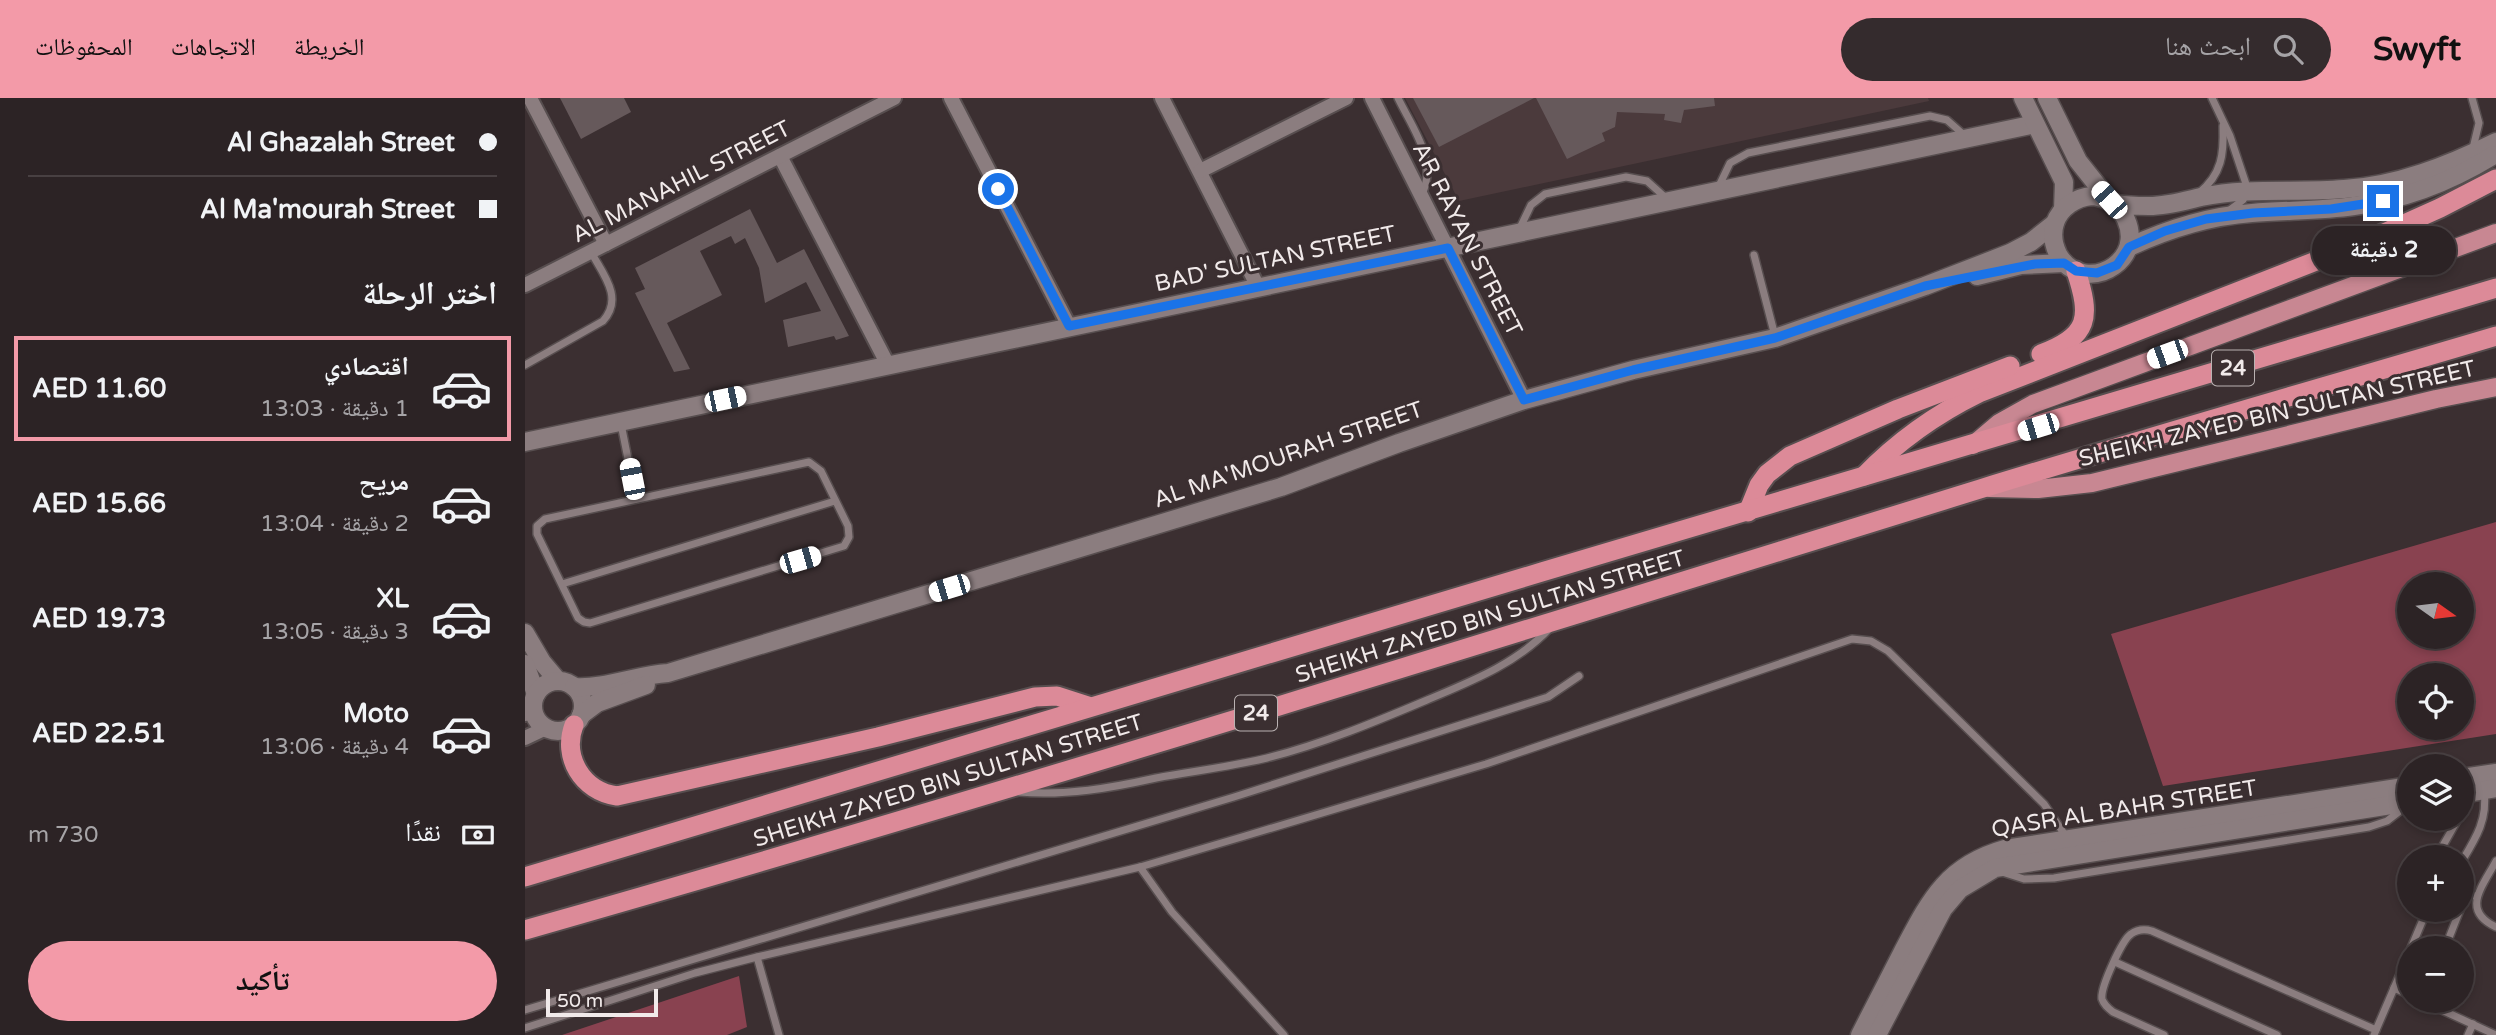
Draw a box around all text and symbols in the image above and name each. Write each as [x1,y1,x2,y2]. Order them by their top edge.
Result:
search box [1841,18,2331,81]
icon: search [2269,30,2307,68]
text: Swyft [2373,30,2461,69]
text: ابحث هنا [2165,31,2251,62]
text: المحفوظات [35,33,133,62]
text: الاتجاهات [171,33,256,62]
text: الخريطة [294,33,365,62]
street label: AL MANAHIL STREET [567,115,795,249]
text: Al Ghazalah Street [227,127,455,158]
street label: AR RAYAN STREET [1406,138,1528,341]
route start [982,173,1014,205]
car [2088,177,2131,223]
route end [2367,185,2399,217]
text: Al Ma'mourah Street [200,194,455,225]
street label: BAD' SULTAN STREET [1152,220,1398,298]
callout: 2 دقيقة [2311,226,2455,274]
text: 2 دقيقة [2350,236,2418,264]
text: اختر الرحلة [362,275,497,313]
car [2144,337,2191,371]
road number: 24 [2212,350,2254,386]
text: اقتصادي [324,351,409,382]
street label: SHEIKH ZAYED BIN SULTAN STREET [2076,355,2478,473]
icon: car [430,357,493,420]
text: AED 11.60 [32,373,166,404]
car [703,384,748,414]
text: 1 دقيقة · 13:03 [260,395,409,423]
street label: AL MA'MOURAH STREET [1150,396,1427,514]
car [2015,411,2062,443]
car [618,456,647,502]
text: مريح [359,466,409,497]
icon: car [430,472,493,535]
text: AED 15.66 [32,488,166,519]
text: 2 دقيقة · 13:04 [260,510,409,538]
car [777,544,824,576]
street label: SHEIKH ZAYED BIN SULTAN STREET [1292,544,1689,690]
car [926,572,973,604]
north arrow [2397,572,2475,649]
map controls [2397,572,2474,1013]
text: XL [377,583,409,614]
icon: car [430,587,493,650]
text: AED 19.73 [32,603,166,634]
text: 3 دقيقة · 13:05 [260,618,409,646]
button: locate [2397,663,2474,740]
road number: 24 [1235,696,1277,730]
text: Moto [343,698,409,729]
icon: car [430,702,493,765]
street label: SHEIKH ZAYED BIN SULTAN STREET [750,708,1147,854]
text: AED 22.51 [32,718,166,749]
text: 4 دقيقة · 13:06 [260,733,409,761]
button: layers [2397,754,2474,831]
street label: QASR AL BAHR STREET [1989,774,2259,844]
icon: cash [459,816,497,854]
text: نقدًا [405,817,441,848]
text: 730 m [28,821,98,849]
button: + [2397,845,2474,922]
button: − [2397,936,2474,1013]
button: تأكيد [28,941,497,1021]
scale bar [546,986,658,1018]
text: 50 m [557,990,603,1012]

